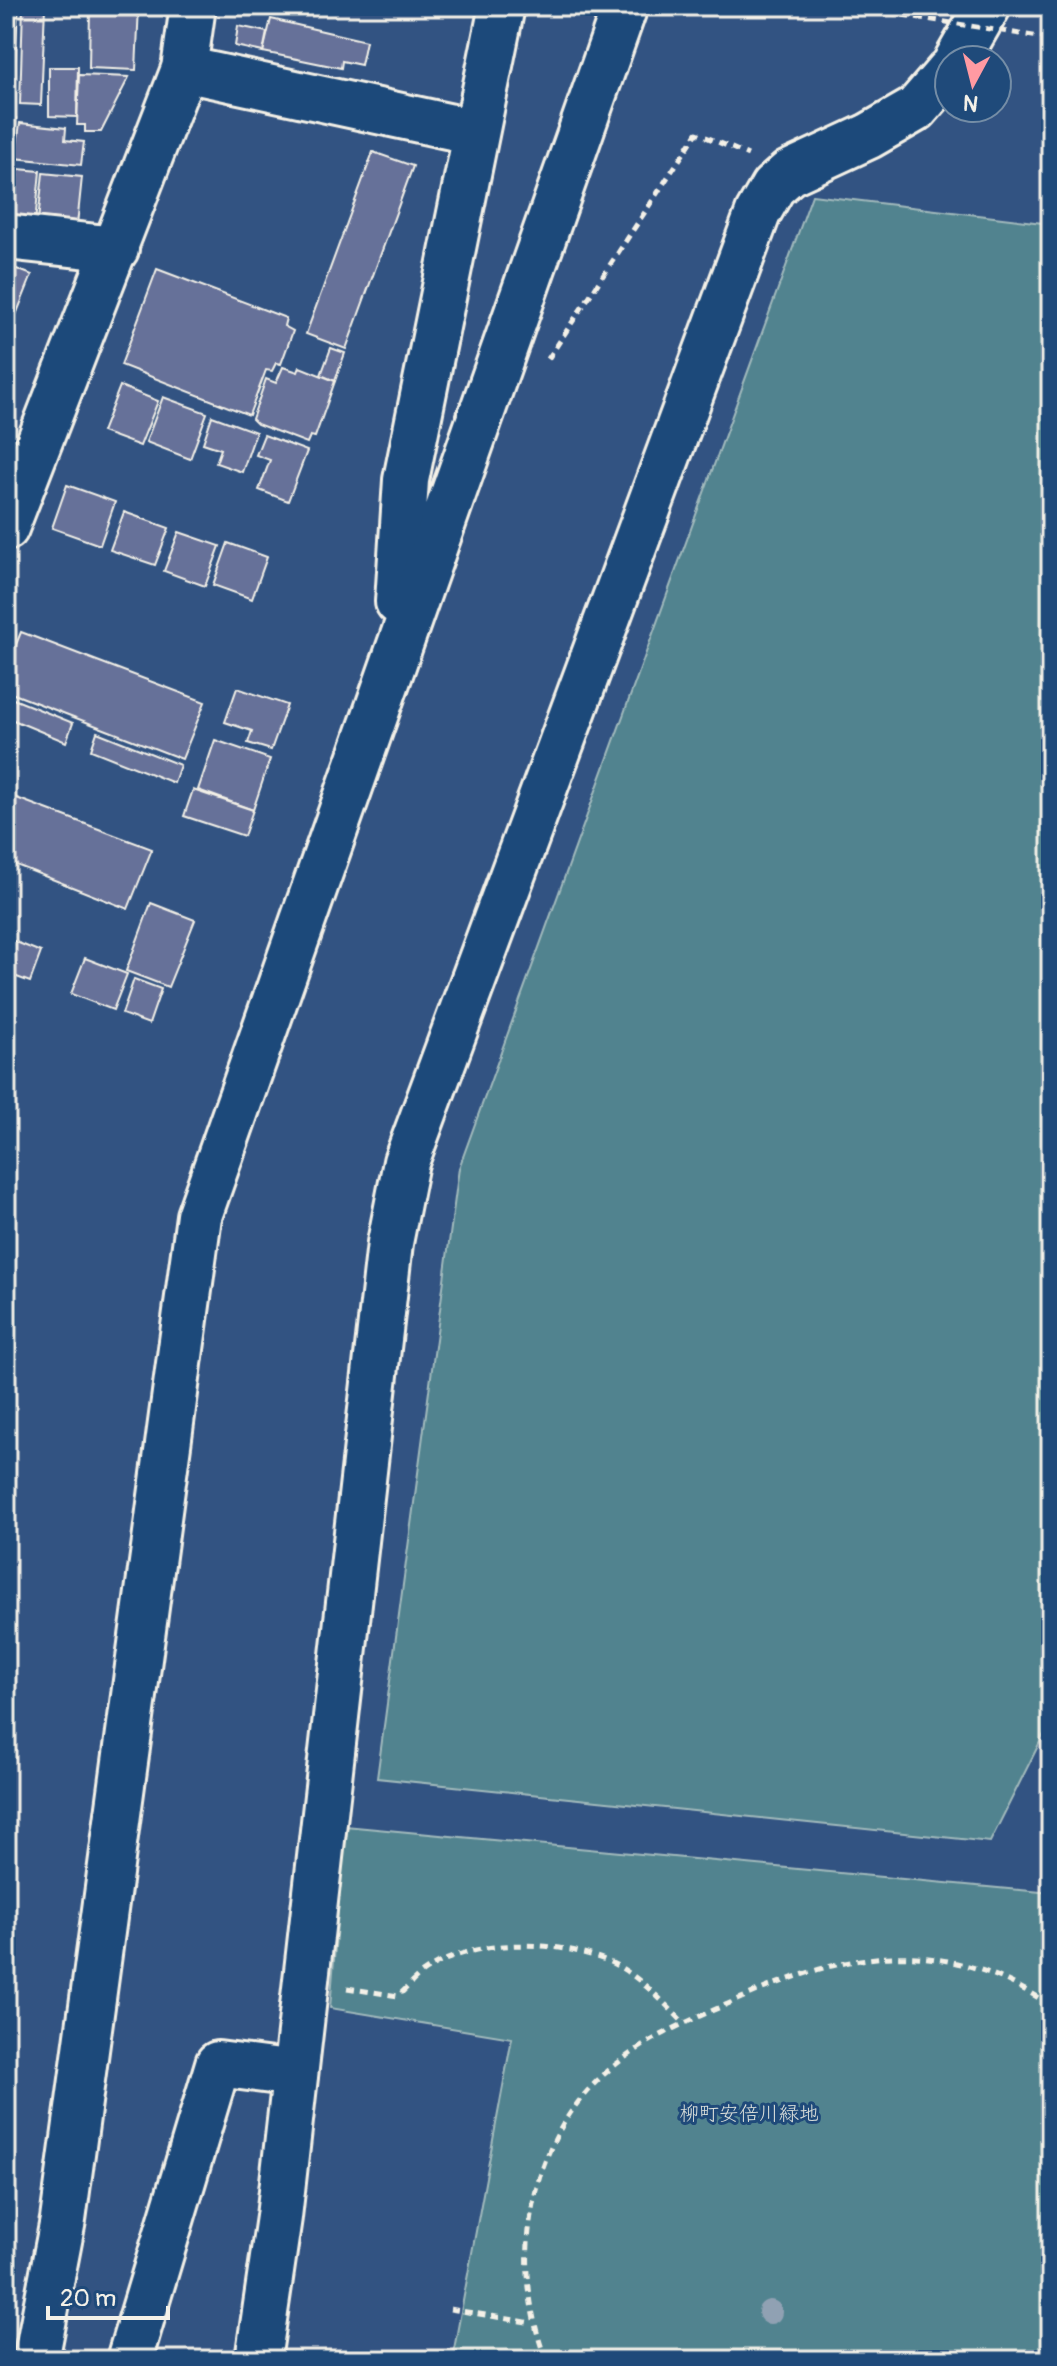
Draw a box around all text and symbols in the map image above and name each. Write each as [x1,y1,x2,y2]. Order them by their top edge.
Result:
north arrow [933,44,1013,124]
text: N [961,88,980,118]
park label: 柳町安倍川緑地 [679,2101,819,2126]
scale bar [48,2270,168,2320]
text: 20 m [60,2284,116,2313]

